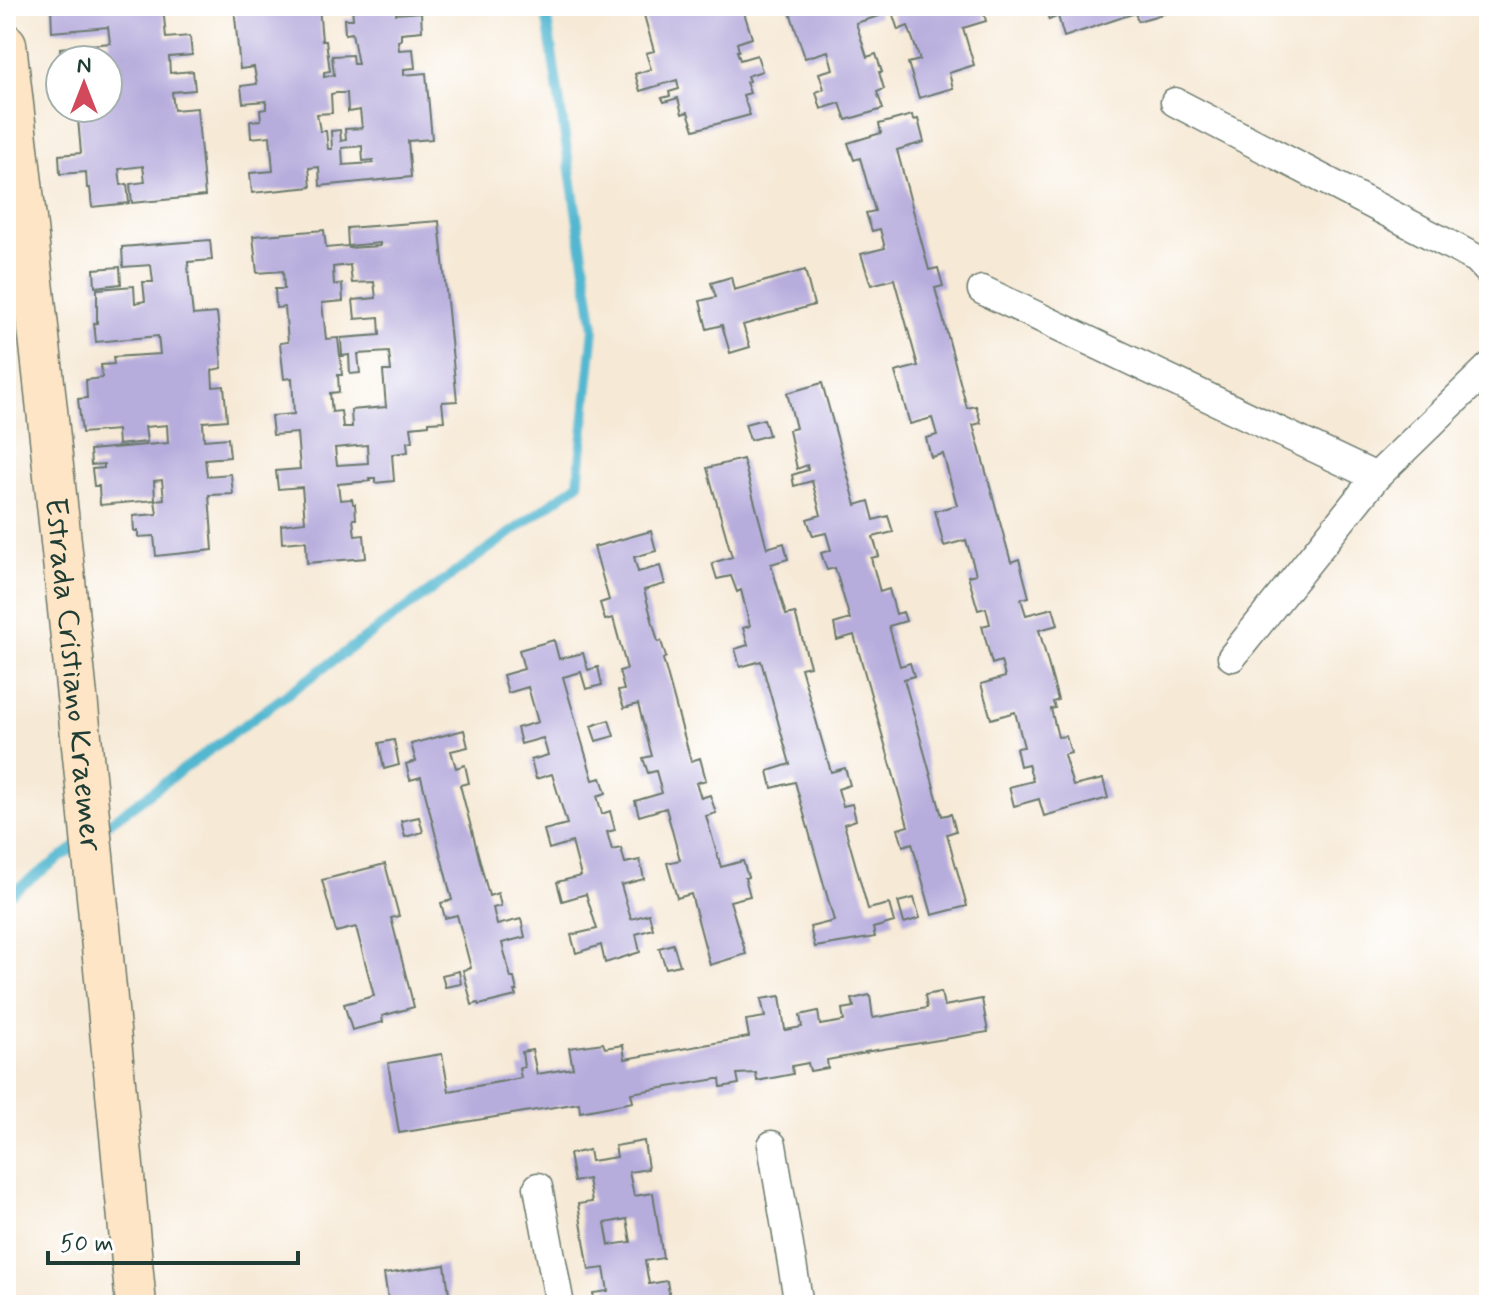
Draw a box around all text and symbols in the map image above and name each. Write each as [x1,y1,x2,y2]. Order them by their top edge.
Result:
north arrow [44,44,124,124]
text: N [77,52,91,80]
street label: Estrada Cristiano Kraemer [34,496,112,854]
scale bar [48,1215,298,1265]
text: 50 m [60,1229,114,1260]

